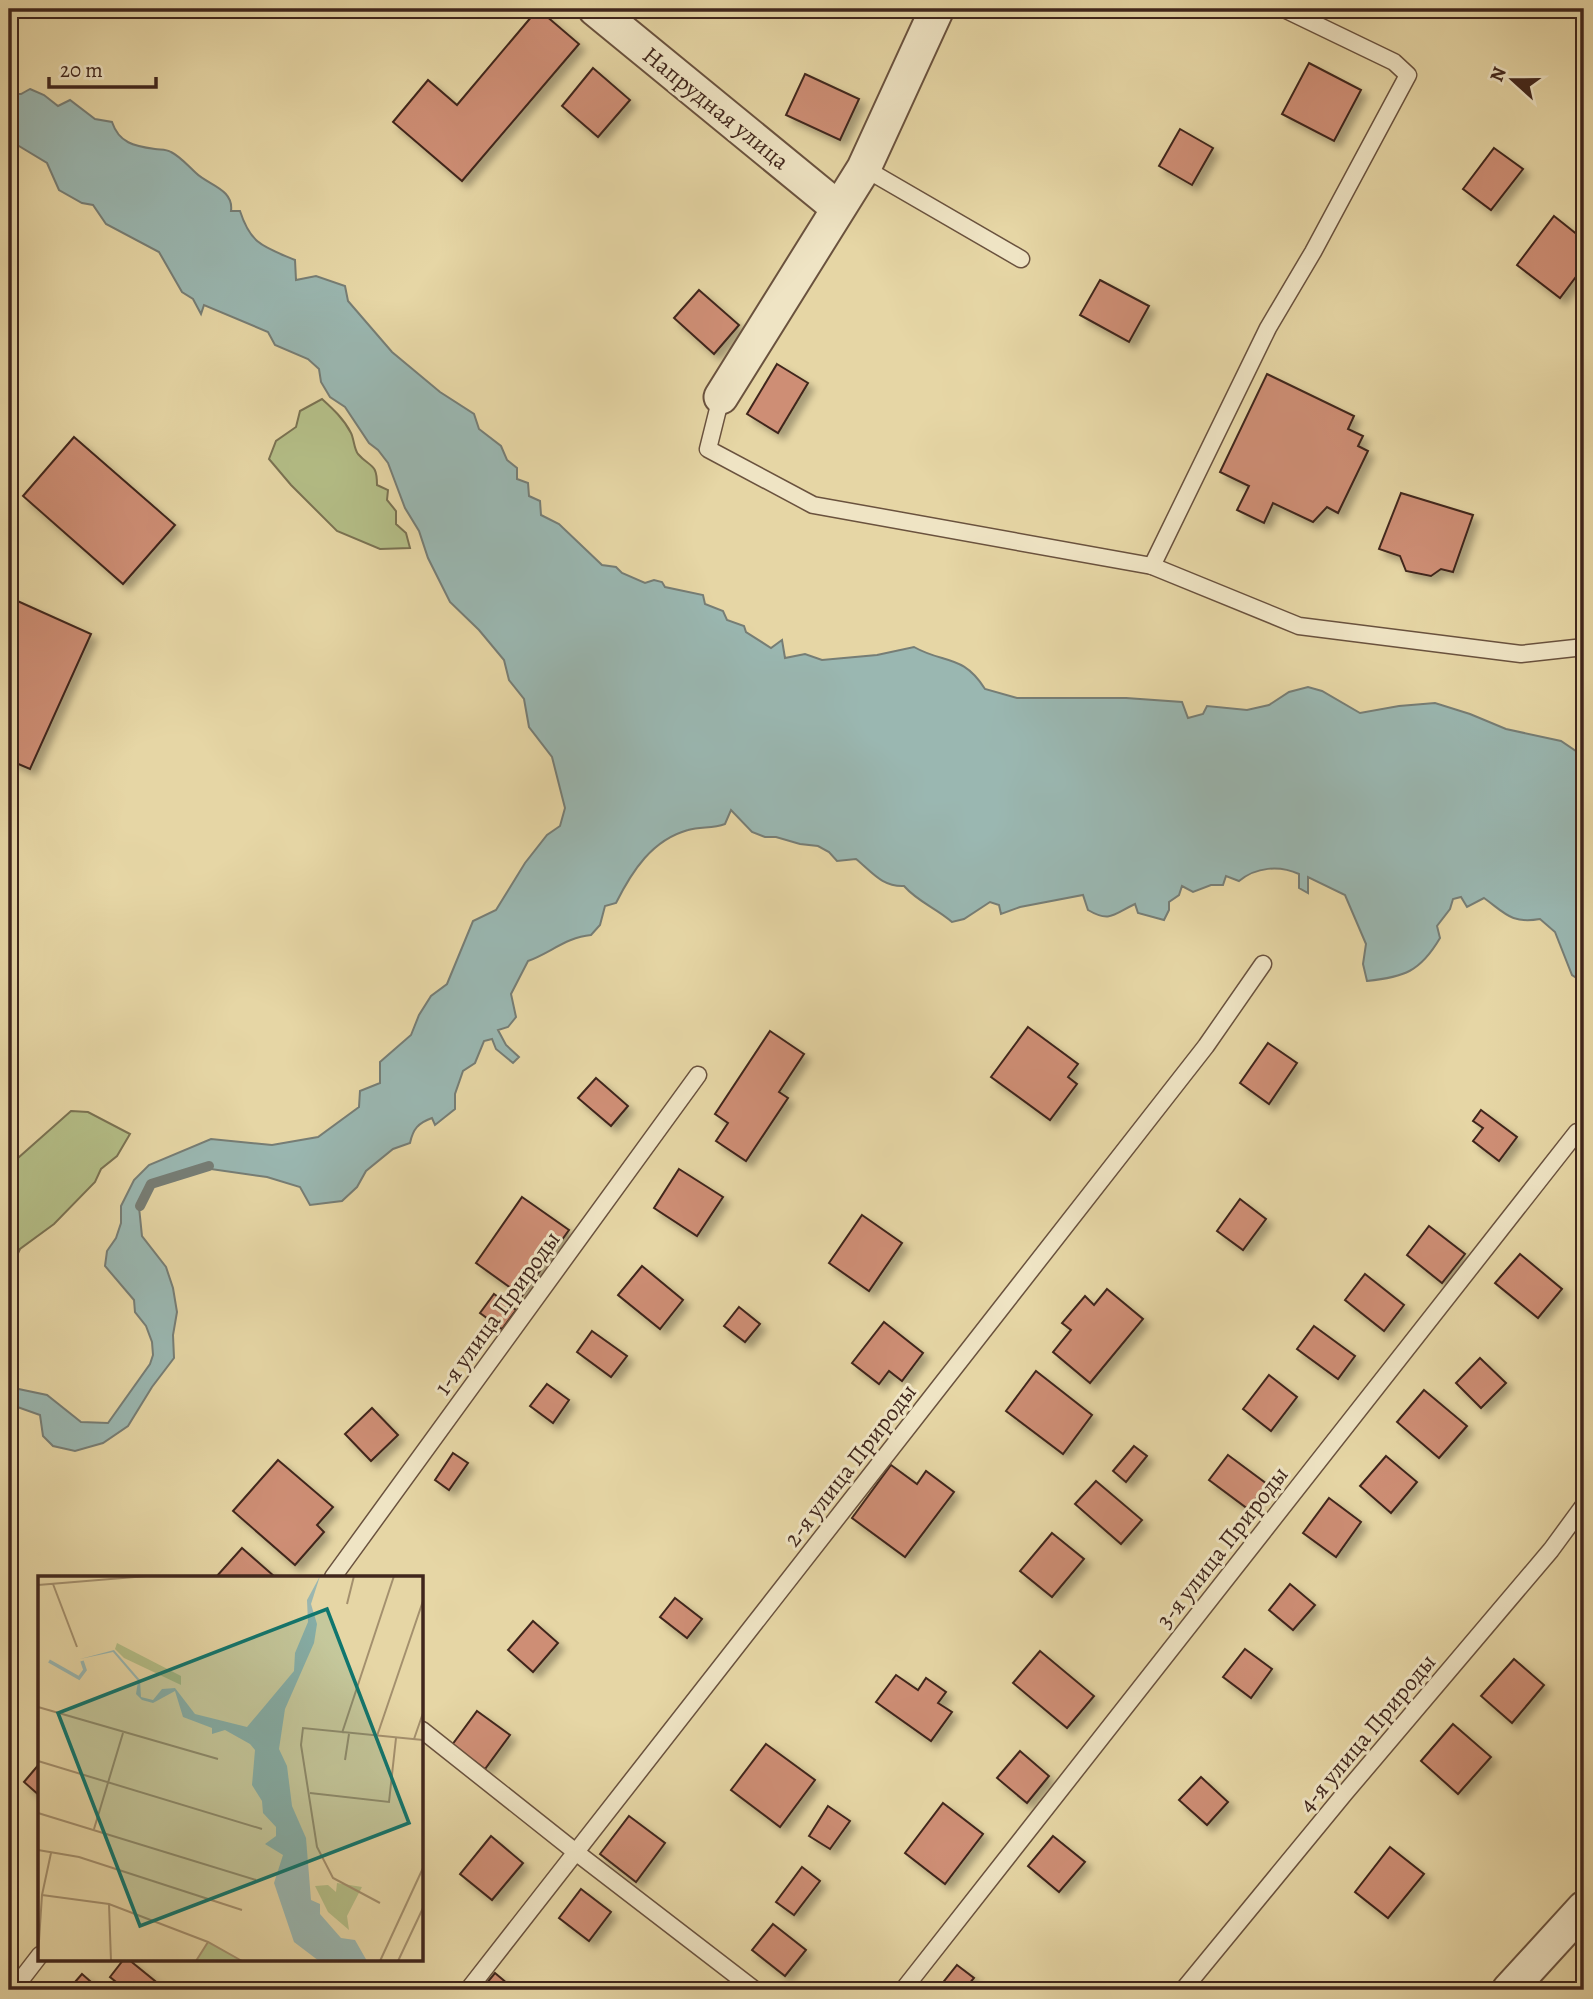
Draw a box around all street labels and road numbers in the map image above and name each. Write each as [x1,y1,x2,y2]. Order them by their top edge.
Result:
street label: Напрудная улица [636,39,796,177]
street label: 1-я улица Природы [427,1225,567,1401]
street label: 2-я улица Природы [776,1377,924,1553]
street label: 3-я улица Природы [1149,1459,1295,1635]
street label: 4-я улица Природы [1291,1647,1443,1819]

